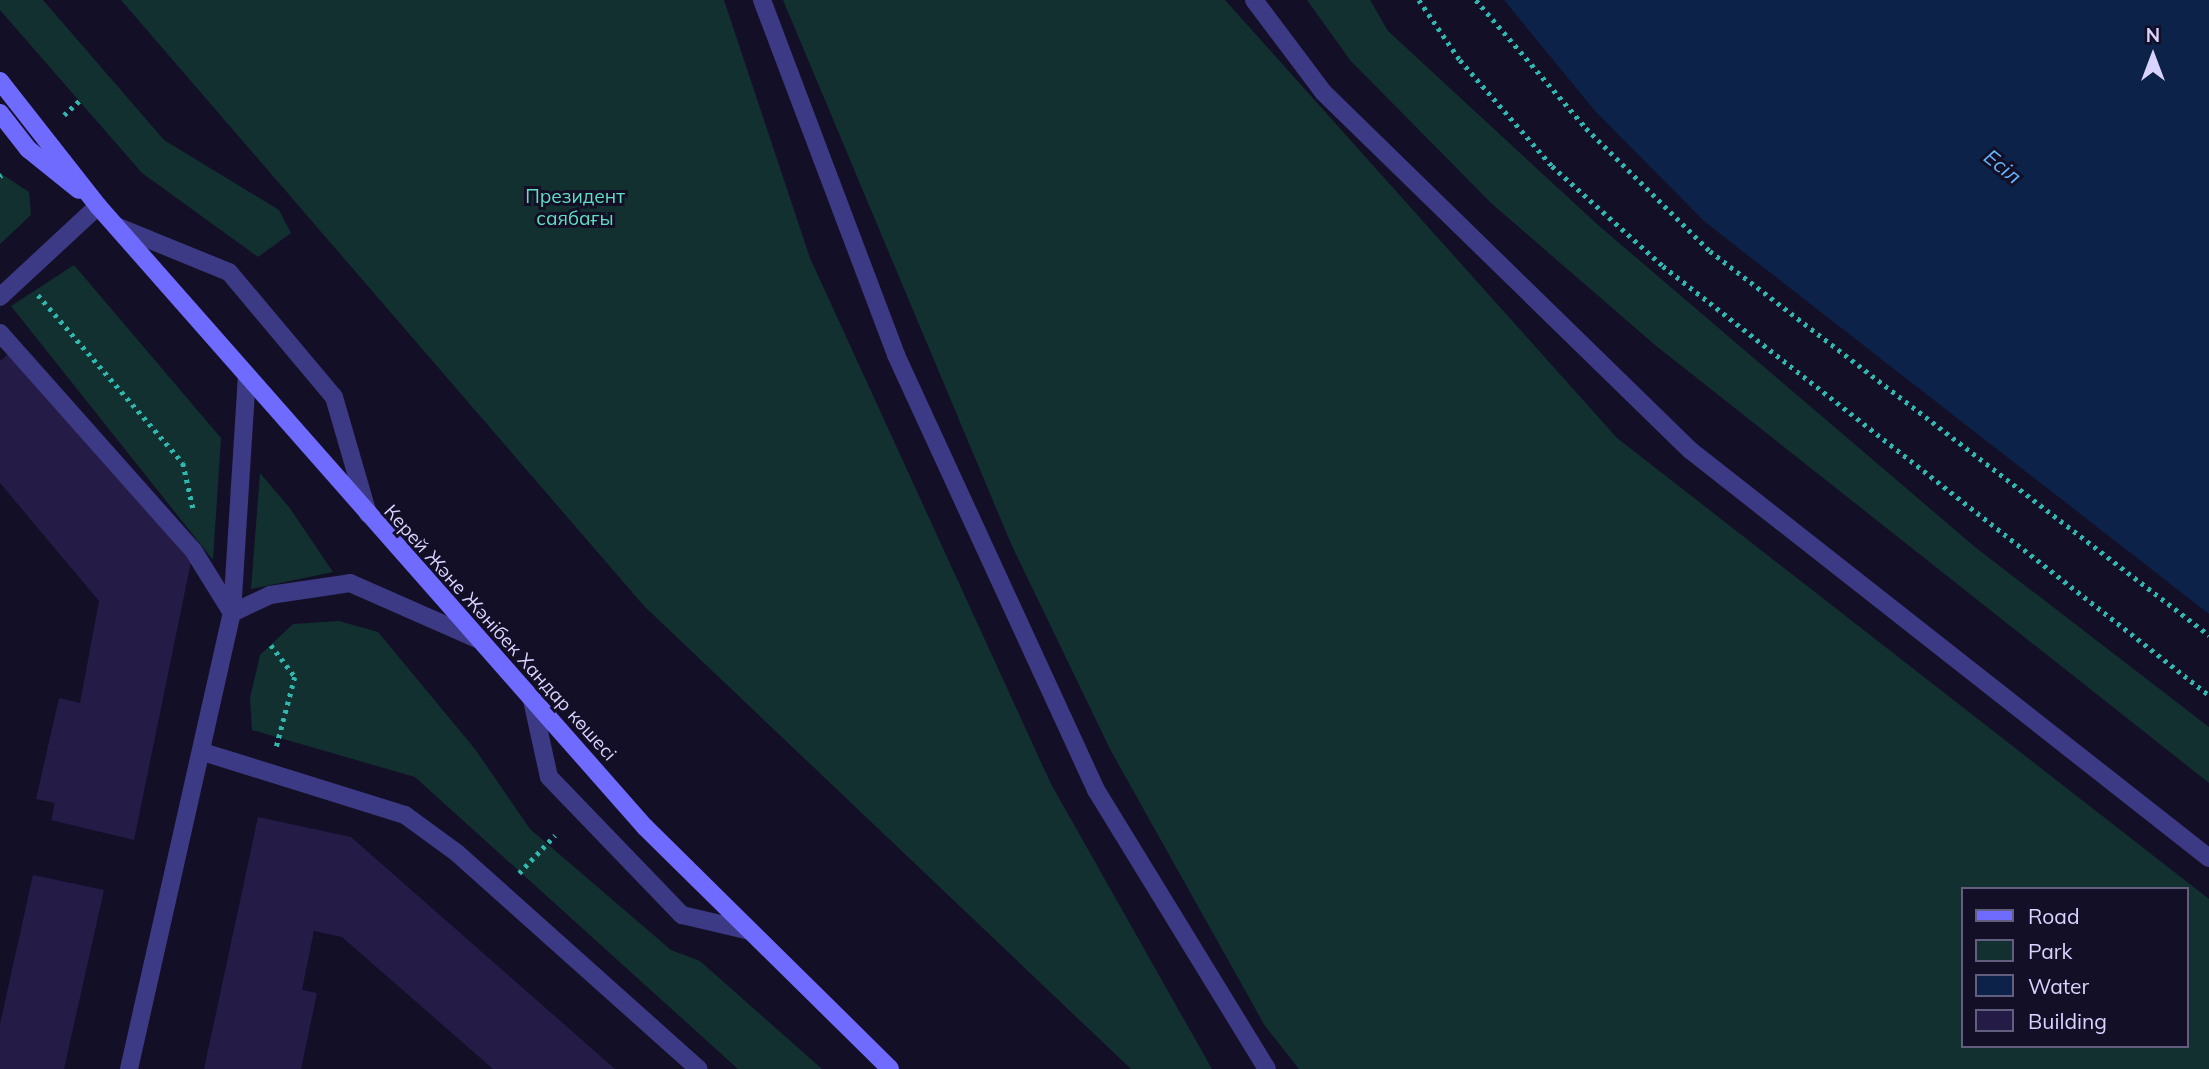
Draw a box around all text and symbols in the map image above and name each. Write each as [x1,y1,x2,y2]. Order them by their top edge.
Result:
north arrow [2118,21,2188,91]
text: N [2146,23,2160,47]
water label: Есіл [1979,143,2027,189]
park label: Президент саябағы [525,186,625,230]
street label: Керей Және Жәнібек Хандар көшесі [379,500,621,766]
legend [1960,887,2188,1048]
text: Road [2028,903,2079,929]
text: Park [2028,938,2072,964]
text: Water [2028,973,2089,999]
text: Building [2028,1008,2107,1034]

